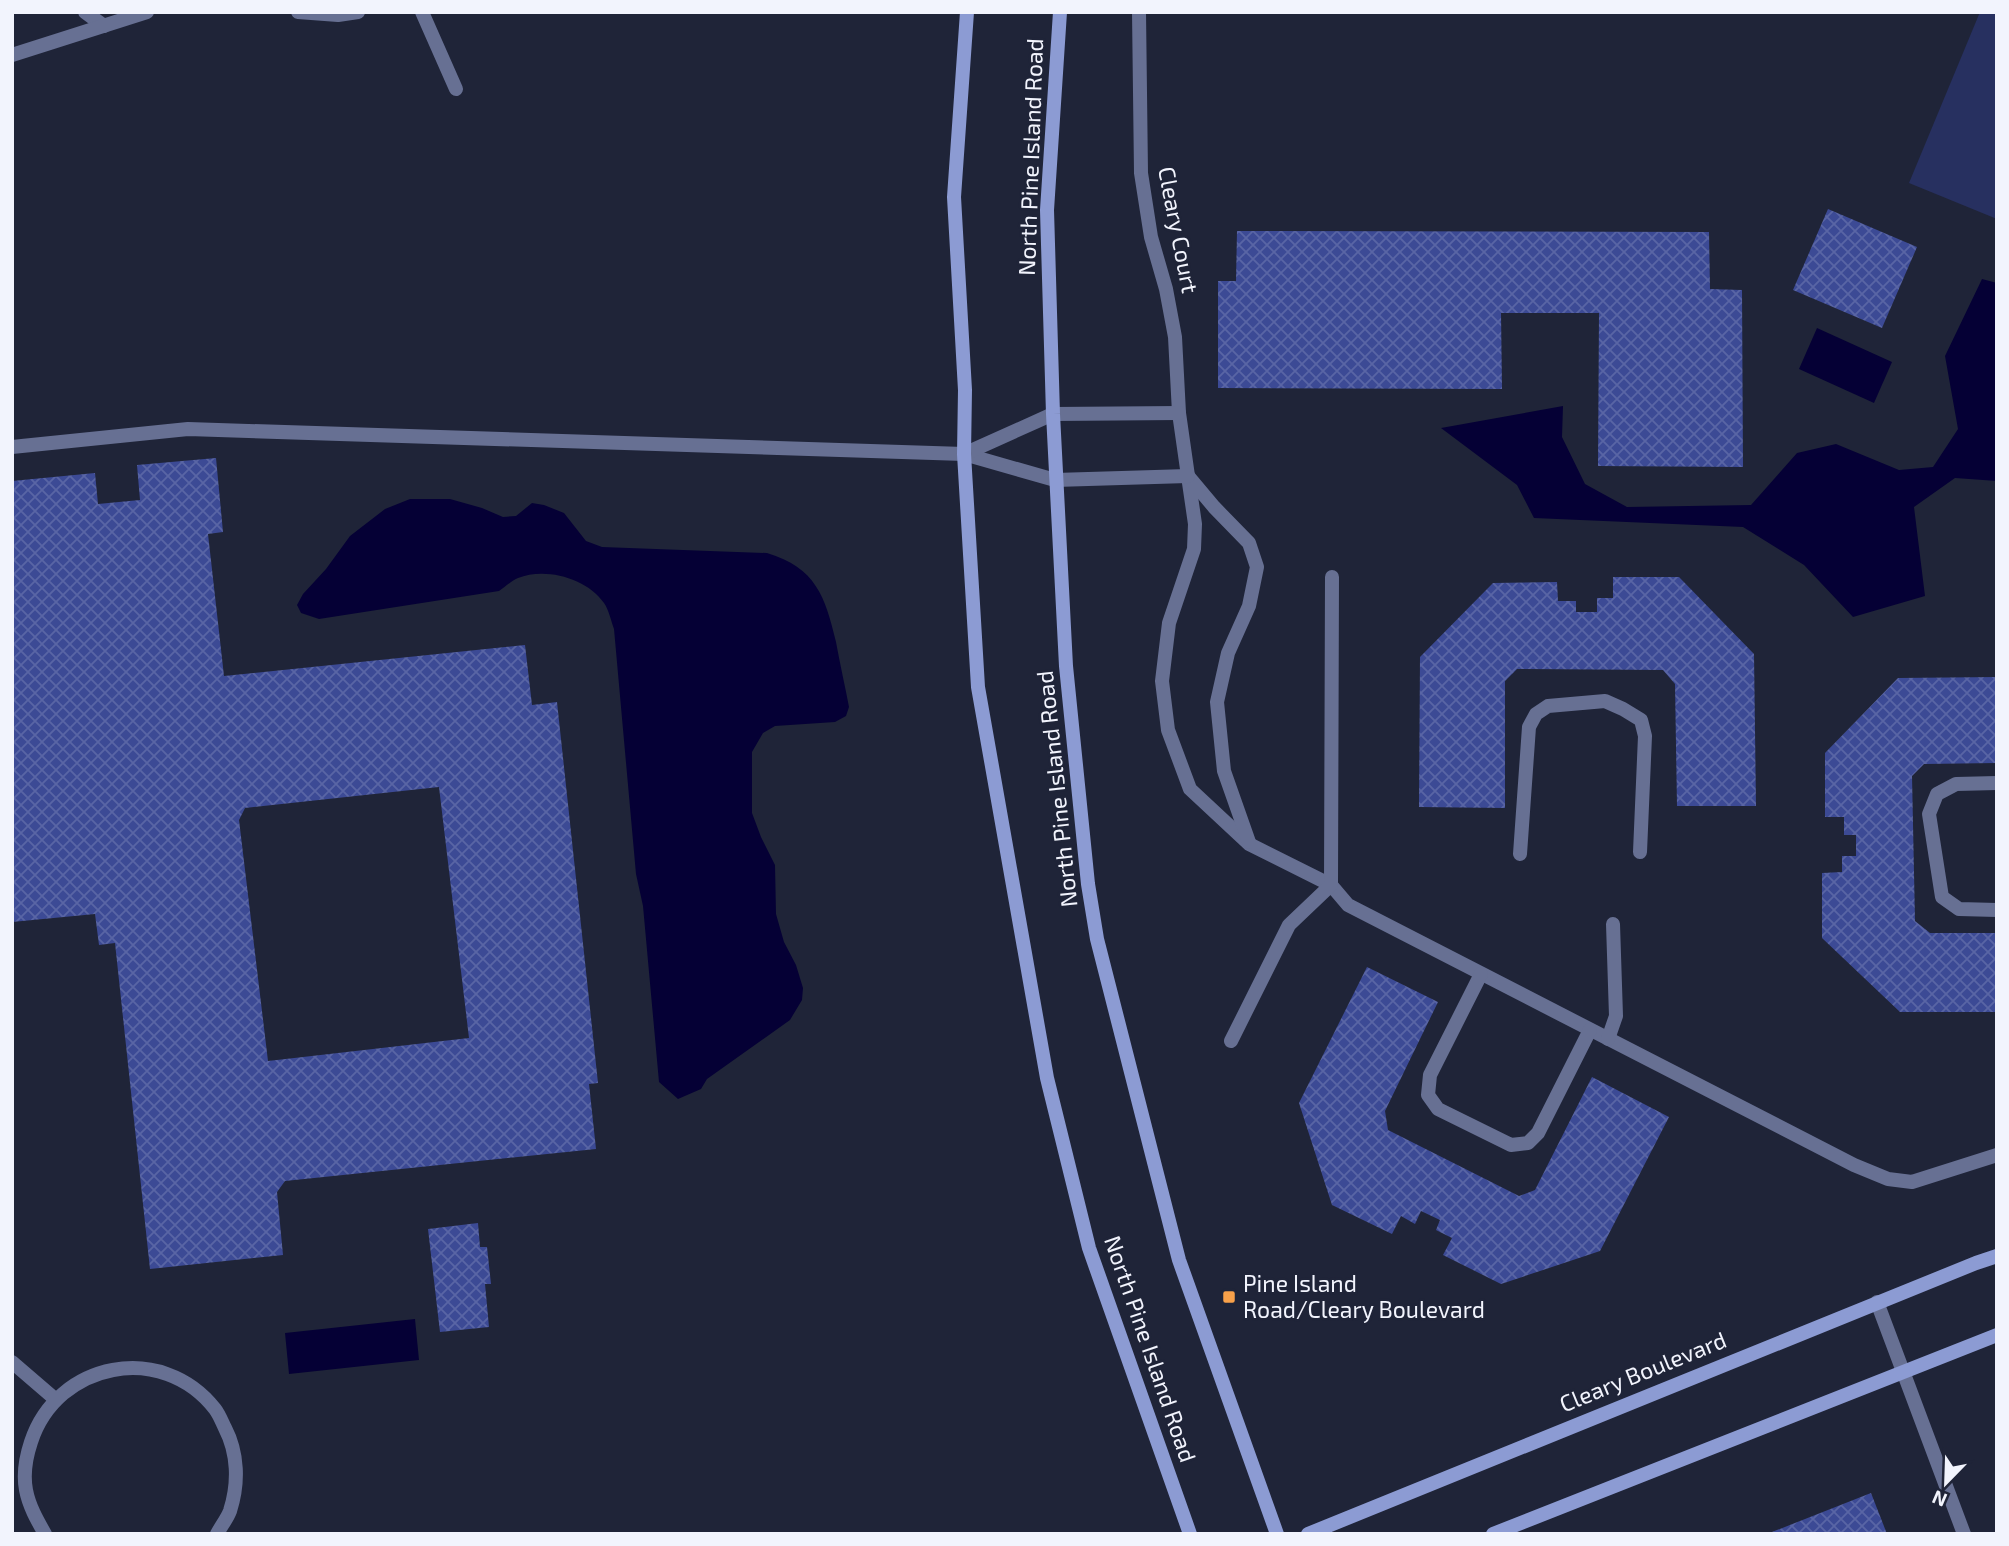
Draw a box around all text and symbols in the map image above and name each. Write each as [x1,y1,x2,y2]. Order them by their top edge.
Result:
street label: North Pine Island Road [1012,38,1048,276]
street label: Cleary Court [1153,164,1205,296]
street label: North Pine Island Road [1030,669,1082,909]
street label: North Pine Island Road [1099,1232,1203,1466]
place label: Pine Island Road/Cleary Boulevard [1243,1269,1485,1323]
marker: Pine Island Road/Cleary Boulevard [1221,1289,1237,1305]
street label: Cleary Boulevard [1555,1325,1730,1417]
north arrow [1911,1448,1981,1518]
text: N [1928,1486,1950,1512]

